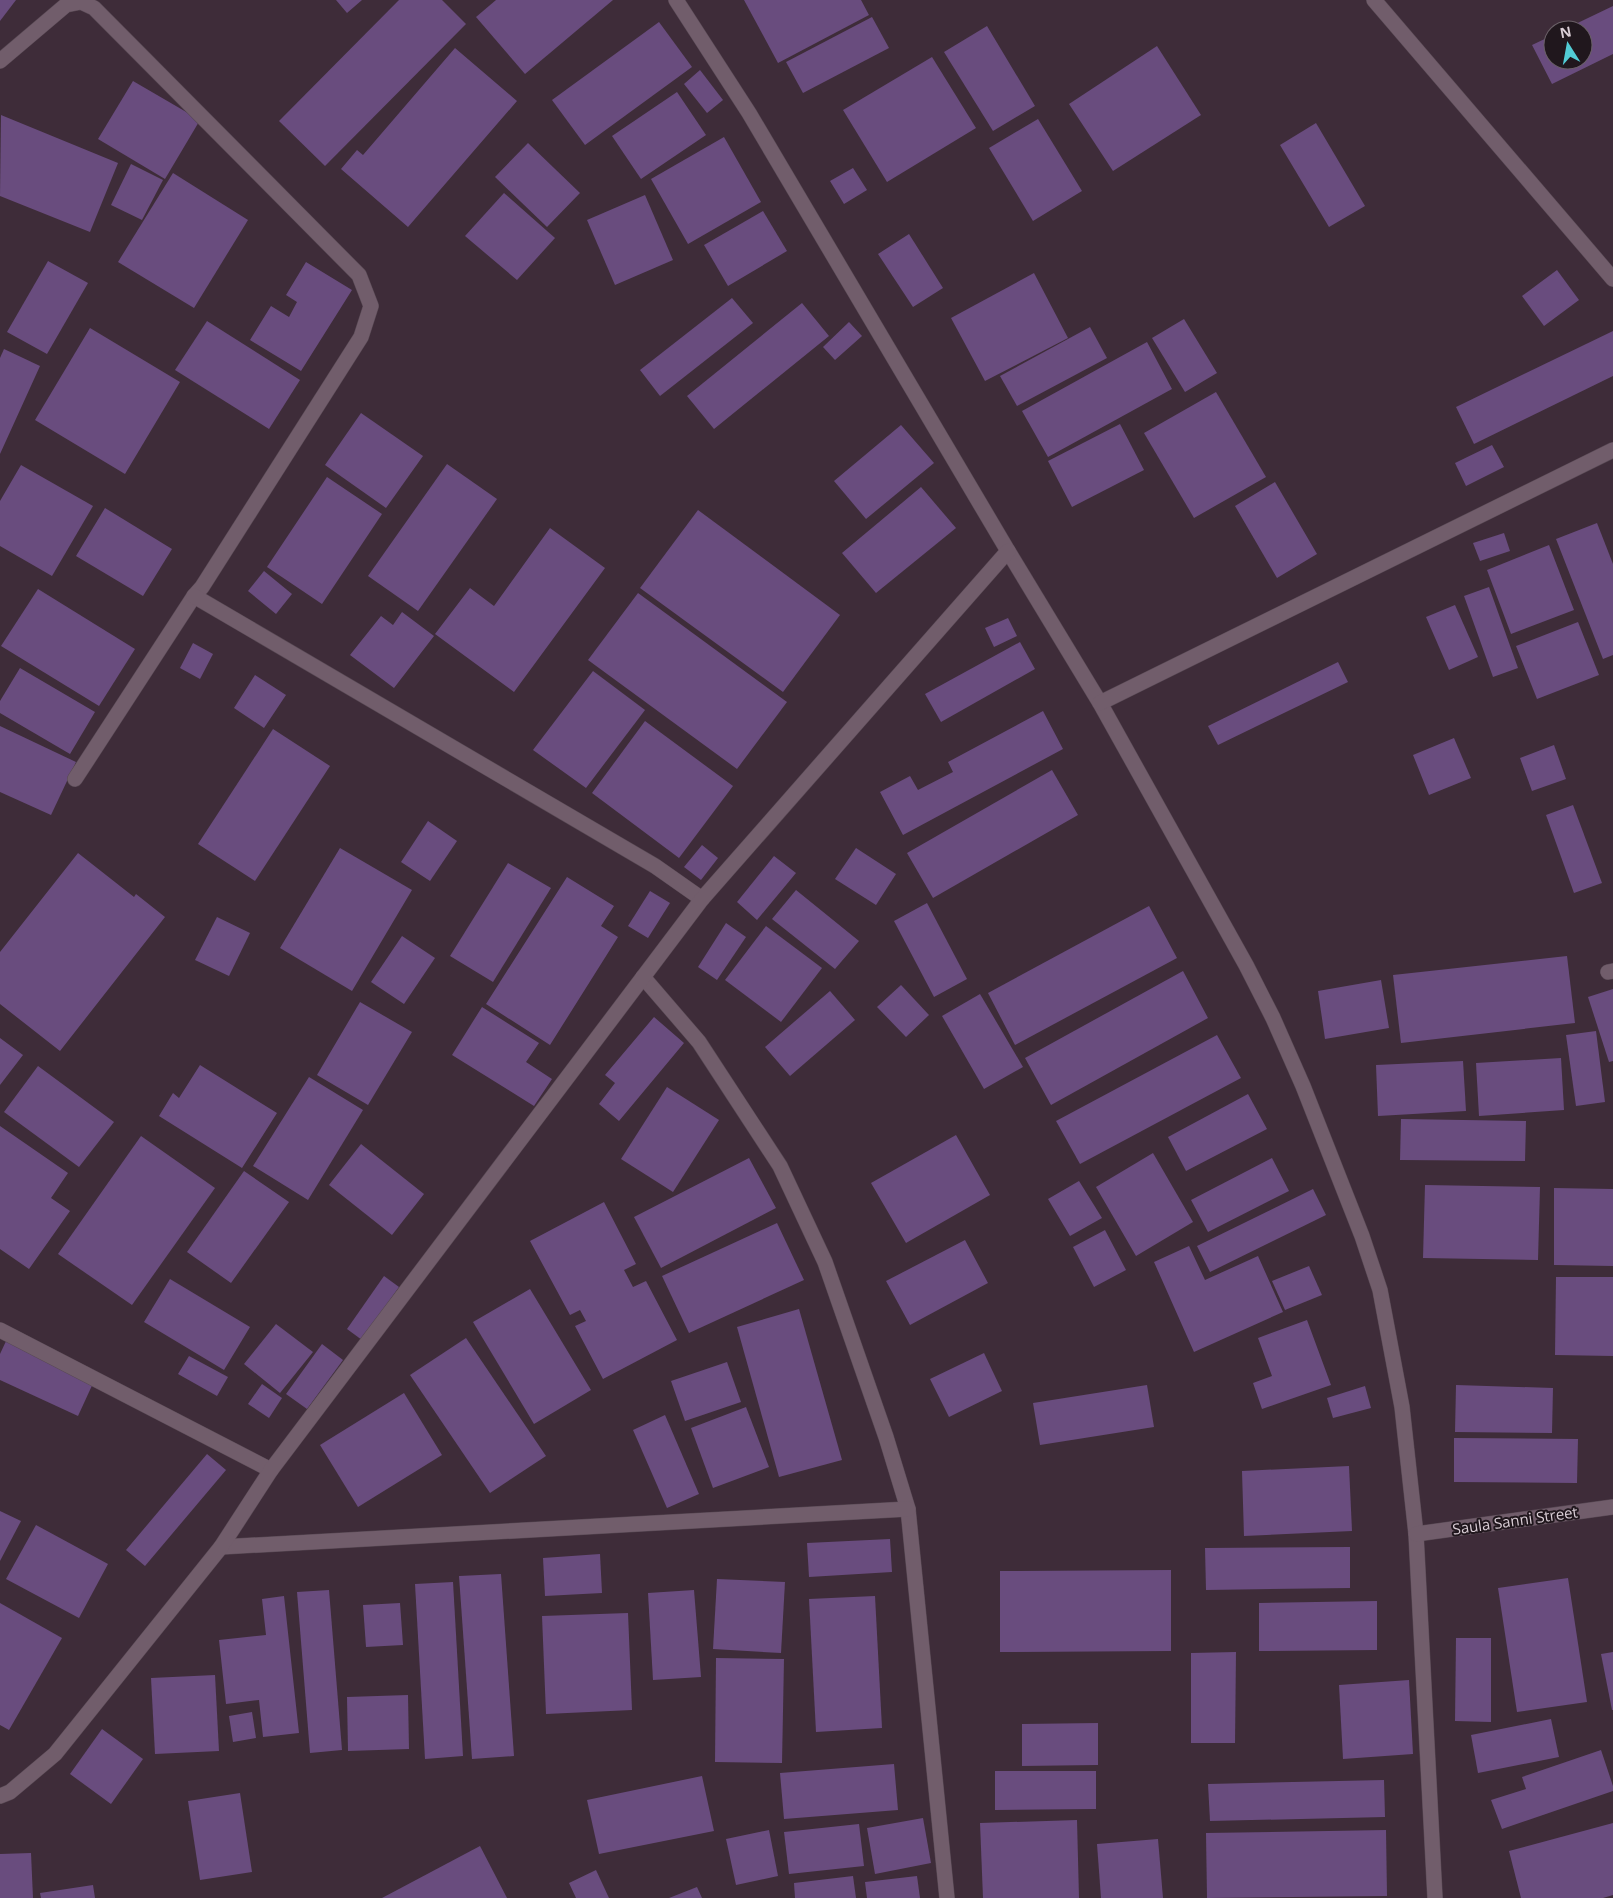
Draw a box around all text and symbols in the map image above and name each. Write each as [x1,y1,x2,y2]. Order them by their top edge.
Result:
north arrow [1543,20,1593,70]
text: N [1558,21,1573,42]
street label: Saula Sanni Street [1451,1501,1579,1539]

